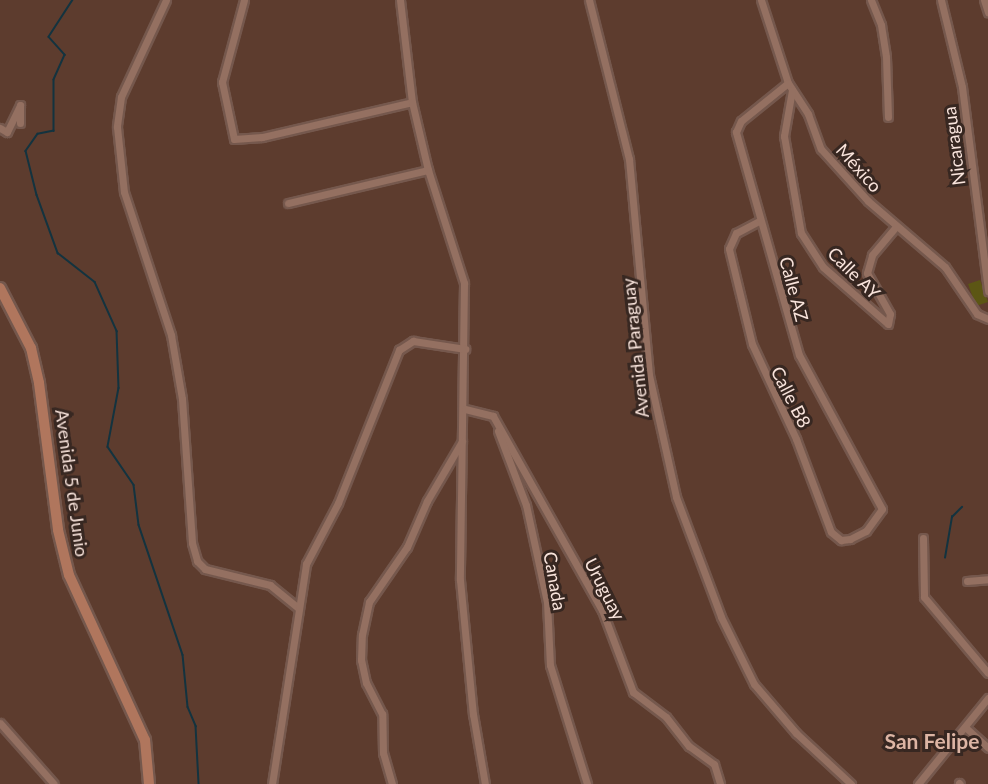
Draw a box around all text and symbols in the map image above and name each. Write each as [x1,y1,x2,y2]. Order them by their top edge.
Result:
street label: Nicaragua [938,105,970,187]
street label: México [832,139,886,197]
street label: Calle AY [823,242,885,304]
street label: Calle AZ [775,254,813,324]
street label: Avenida Paraguay [617,277,653,419]
street label: Calle B8 [766,363,816,431]
street label: Avenida 5 de Junio [51,408,93,558]
street label: Canada [539,550,571,612]
street label: Uruguay [580,554,630,624]
district label: San Felipe [885,728,979,754]

